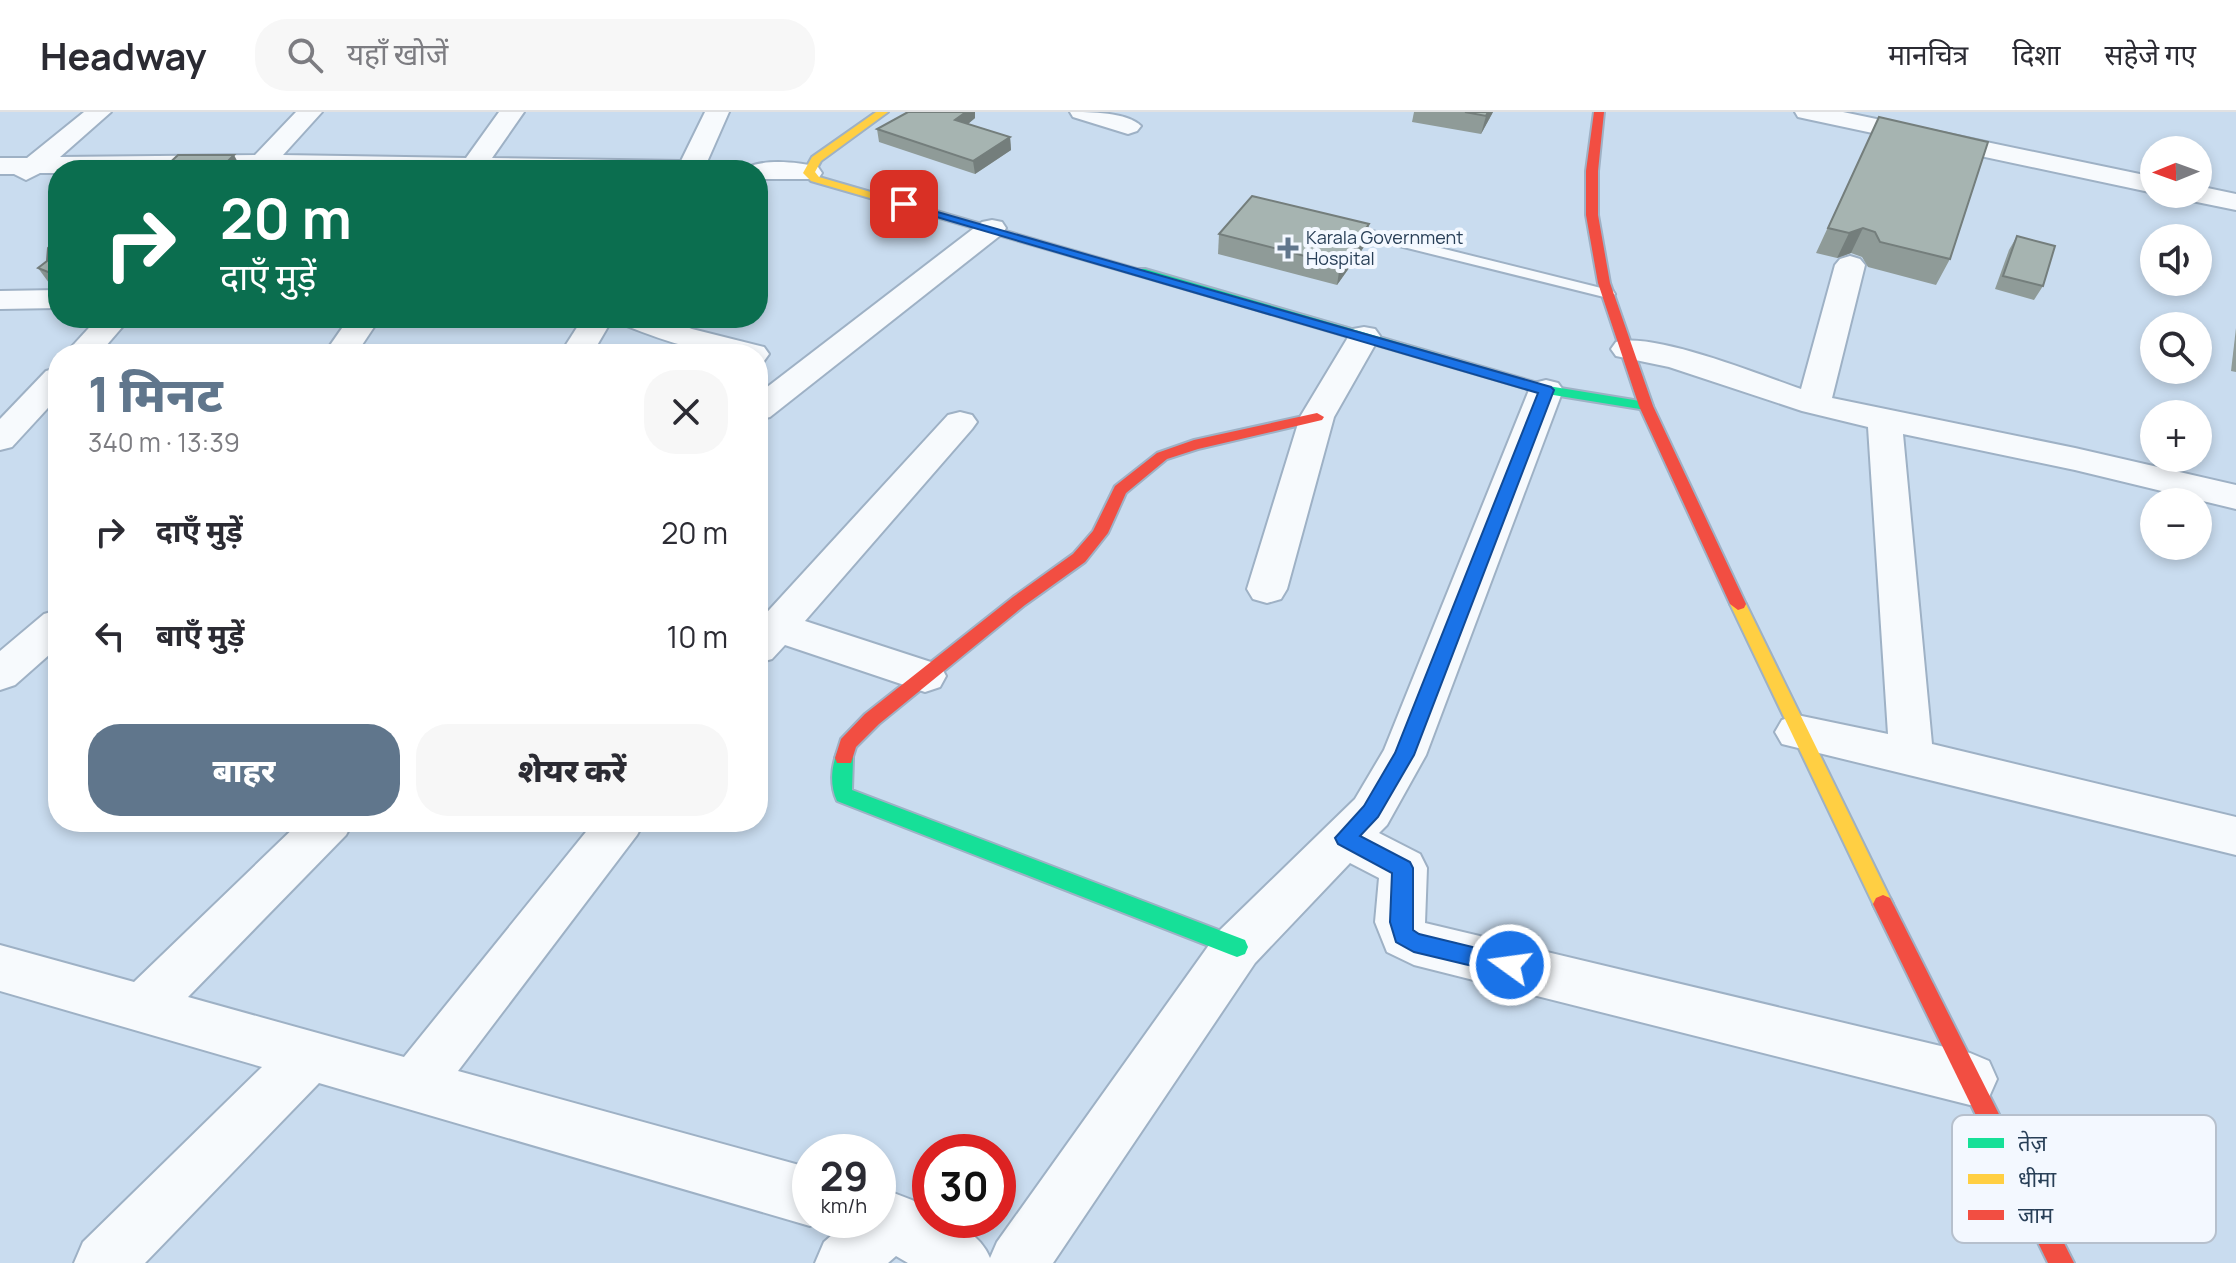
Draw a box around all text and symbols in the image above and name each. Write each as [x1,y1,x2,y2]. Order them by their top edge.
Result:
search box [255,19,815,91]
text: Headway [40,29,207,81]
icon: search [283,33,327,77]
text: यहाँ खोजें [347,33,448,74]
text: मानचित्र [1888,35,1968,73]
text: दिशा [2012,35,2061,73]
text: सहेजे गए [2105,35,2196,73]
north arrow [2140,136,2212,208]
map controls [2140,136,2212,560]
pin [870,170,938,238]
text: 20 m [220,179,352,256]
icon: arrive [882,182,926,226]
icon: right [88,192,192,296]
button: sound [2140,224,2212,296]
place label: Karala Government Hospital [1306,225,1463,270]
marker: Karala Government Hospital [1277,237,1299,259]
text: दाएँ मुड़ें [220,252,316,301]
button: search [2140,312,2212,384]
text: 1 मिनट [88,361,223,426]
button: close [644,370,728,454]
button: + [2140,400,2212,472]
text: 340 m · 13:39 [88,424,240,460]
button: − [2140,488,2212,560]
icon: right [88,510,132,554]
text: दाएँ मुड़ें [156,510,243,551]
text: 20 m [661,512,728,553]
icon: left [88,614,132,658]
text: बाएँ मुड़ें [156,614,244,655]
text: 10 m [667,616,728,657]
button: बाहर [88,724,400,816]
button: शेयर करें [416,724,728,816]
position arrow [1468,923,1552,1007]
legend [1952,1115,2216,1243]
text: तेज़ [2018,1128,2048,1158]
speed limit sign: 30 [912,1134,1016,1238]
text: 29 [820,1148,868,1203]
text: धीमा [2018,1164,2056,1194]
text: km/h [821,1192,867,1219]
text: जाम [2018,1200,2054,1230]

